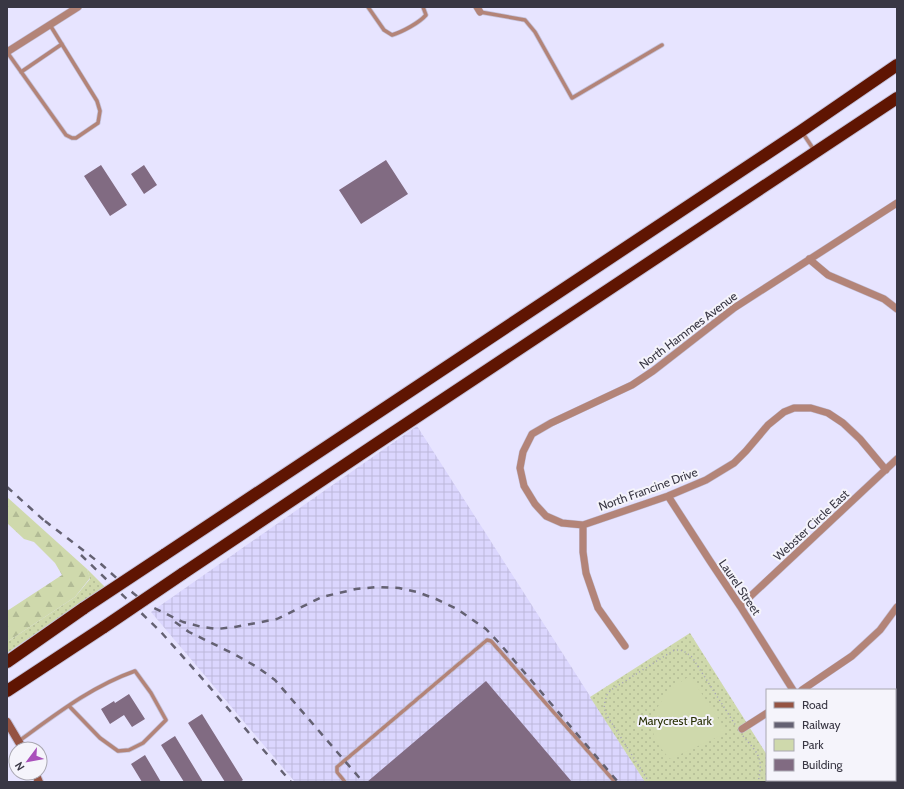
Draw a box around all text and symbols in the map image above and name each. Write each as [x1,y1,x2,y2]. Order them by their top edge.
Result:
street label: North Hammes Avenue [636,288,740,372]
street label: North Francine Drive [596,464,700,514]
street label: Webster Circle East [770,486,852,564]
street label: Laurel Street [716,556,764,618]
legend [766,689,896,781]
text: Road [802,697,828,712]
park label: Marycrest Park [638,713,712,728]
text: Railway [802,717,840,732]
text: Park [802,737,824,752]
north arrow [8,741,48,781]
text: Building [802,757,844,772]
text: N [12,759,28,773]

